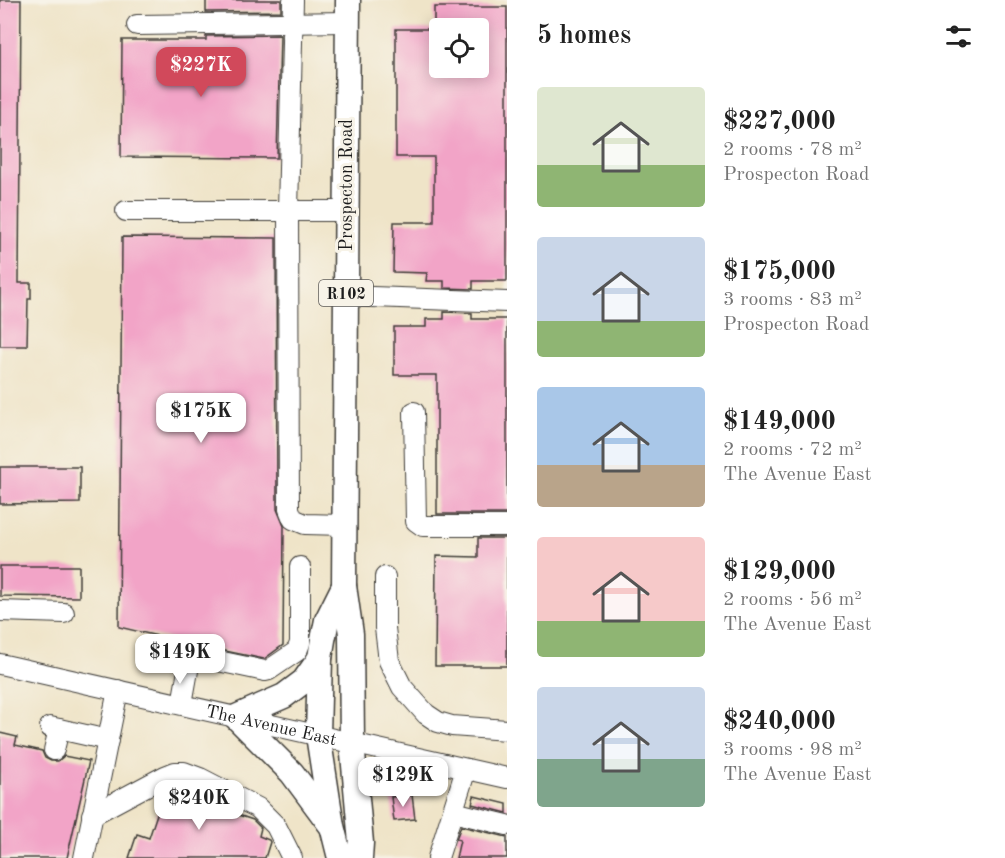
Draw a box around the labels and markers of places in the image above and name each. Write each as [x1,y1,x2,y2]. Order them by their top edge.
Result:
pin: $227K [159,47,243,98]
pin: $175K [159,393,243,444]
pin: $149K [138,634,222,685]
pin: $129K [361,757,445,808]
pin: $240K [157,780,241,831]

